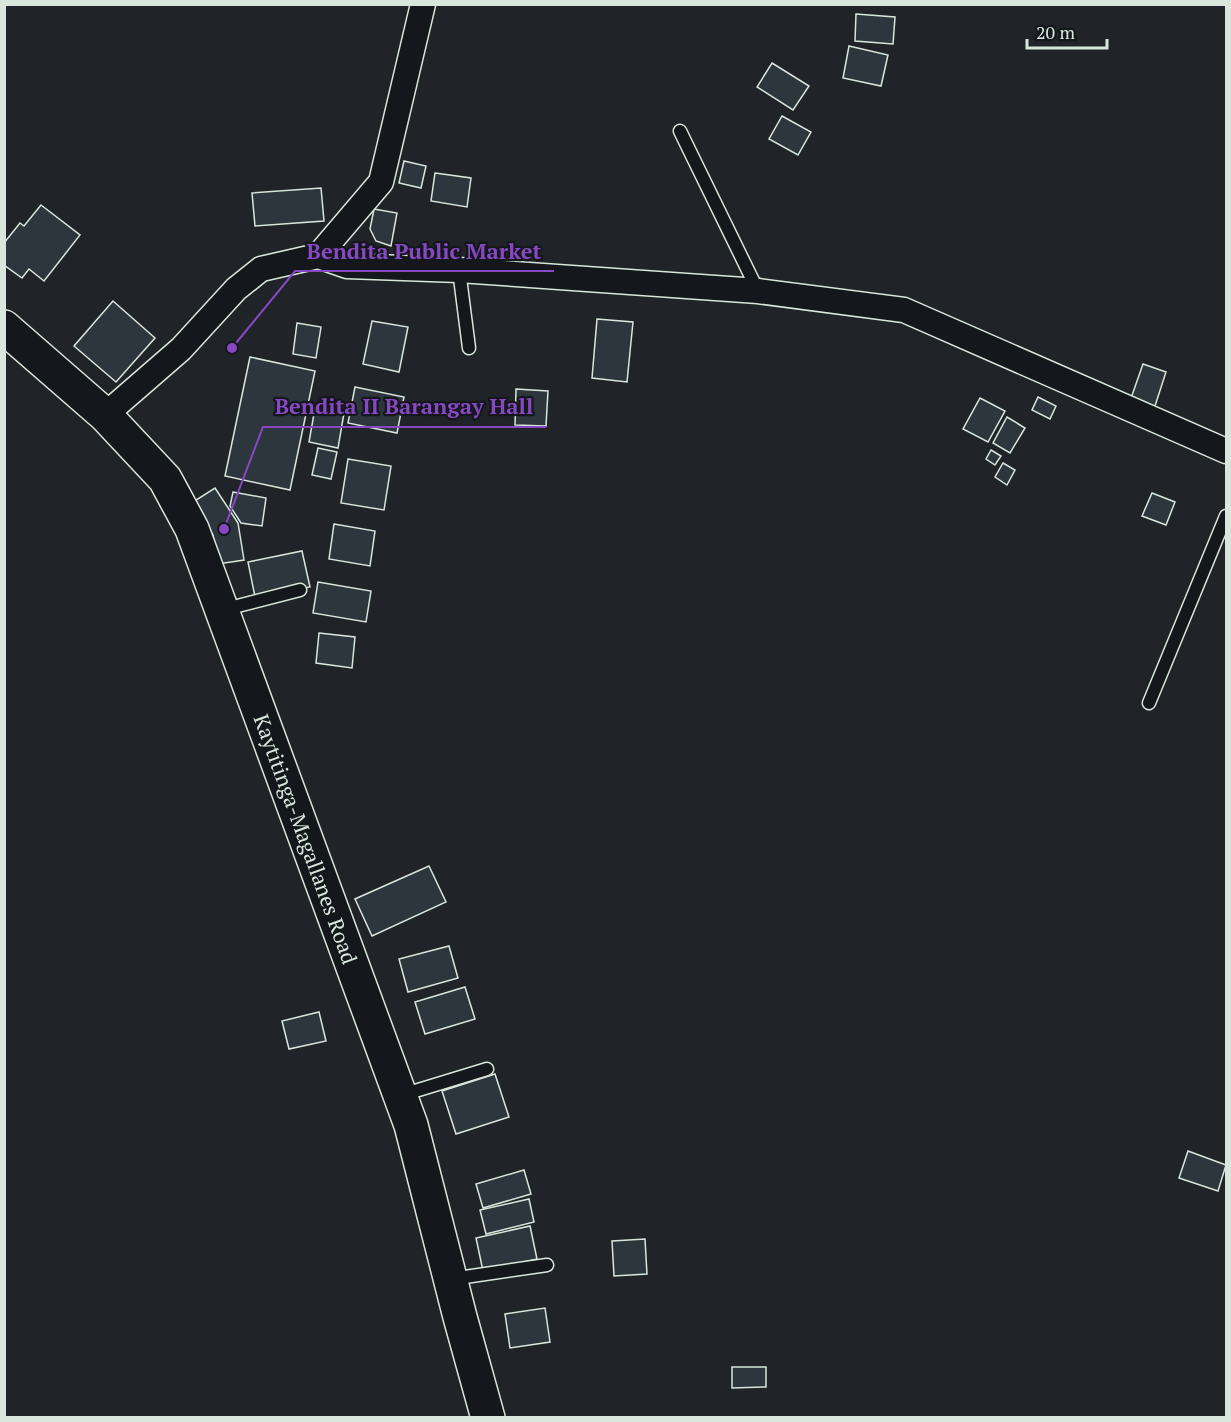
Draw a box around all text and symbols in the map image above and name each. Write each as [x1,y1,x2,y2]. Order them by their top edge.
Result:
scale bar [1027,12,1106,50]
text: 20 m [1036,20,1076,44]
callout: Bendita Public Market [295,231,554,271]
text: Bendita Public Market [307,236,542,265]
callout: Bendita II Barangay Hall [263,387,546,427]
text: Bendita II Barangay Hall [275,391,533,420]
street label: Kaytitinga-Magallanes Road [248,710,364,968]

